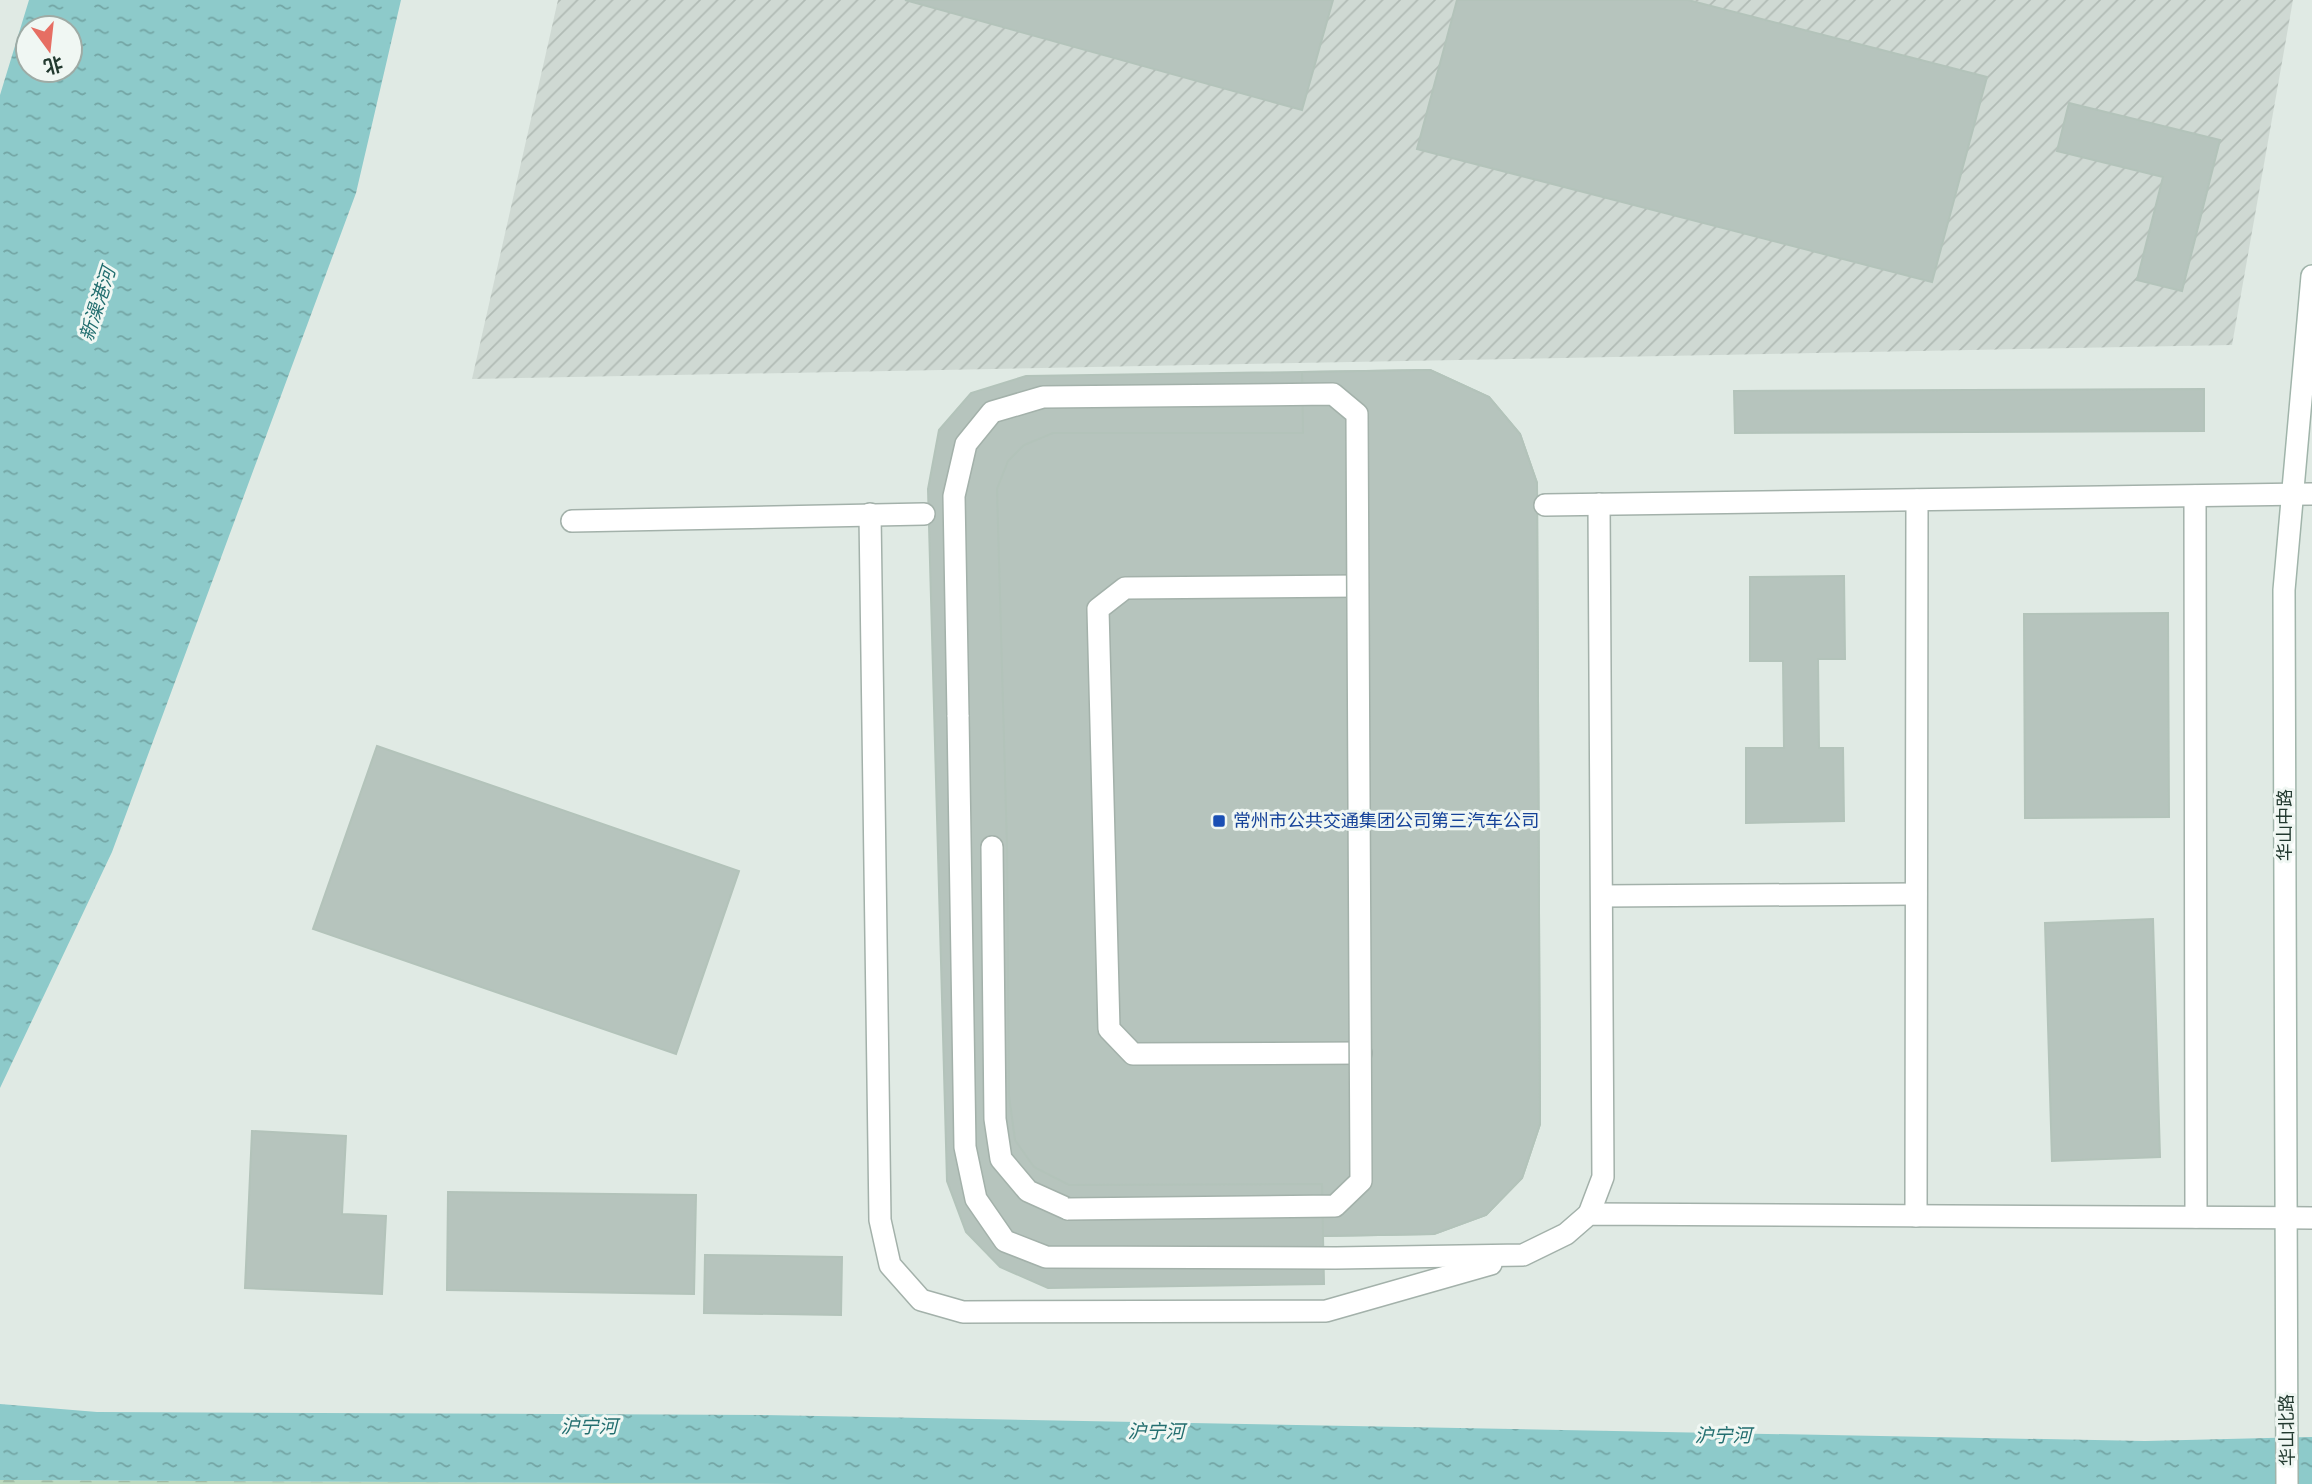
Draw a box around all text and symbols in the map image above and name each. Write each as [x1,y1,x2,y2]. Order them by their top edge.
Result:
north arrow [14,14,84,84]
text: 北 [41,52,65,79]
water label: 新澡港河 [75,261,120,344]
street label: 华山中路 [2274,789,2295,861]
place label: 常州市公共交通集团公司第三汽车公司 [1233,810,1539,831]
marker: 常州市公共交通集团公司第三汽车公司 [1211,813,1227,829]
street label: 华山北路 [2275,1394,2298,1466]
water label: 沪宁河 [560,1415,621,1437]
water label: 沪宁河 [1127,1420,1188,1442]
water label: 沪宁河 [1694,1424,1755,1446]

